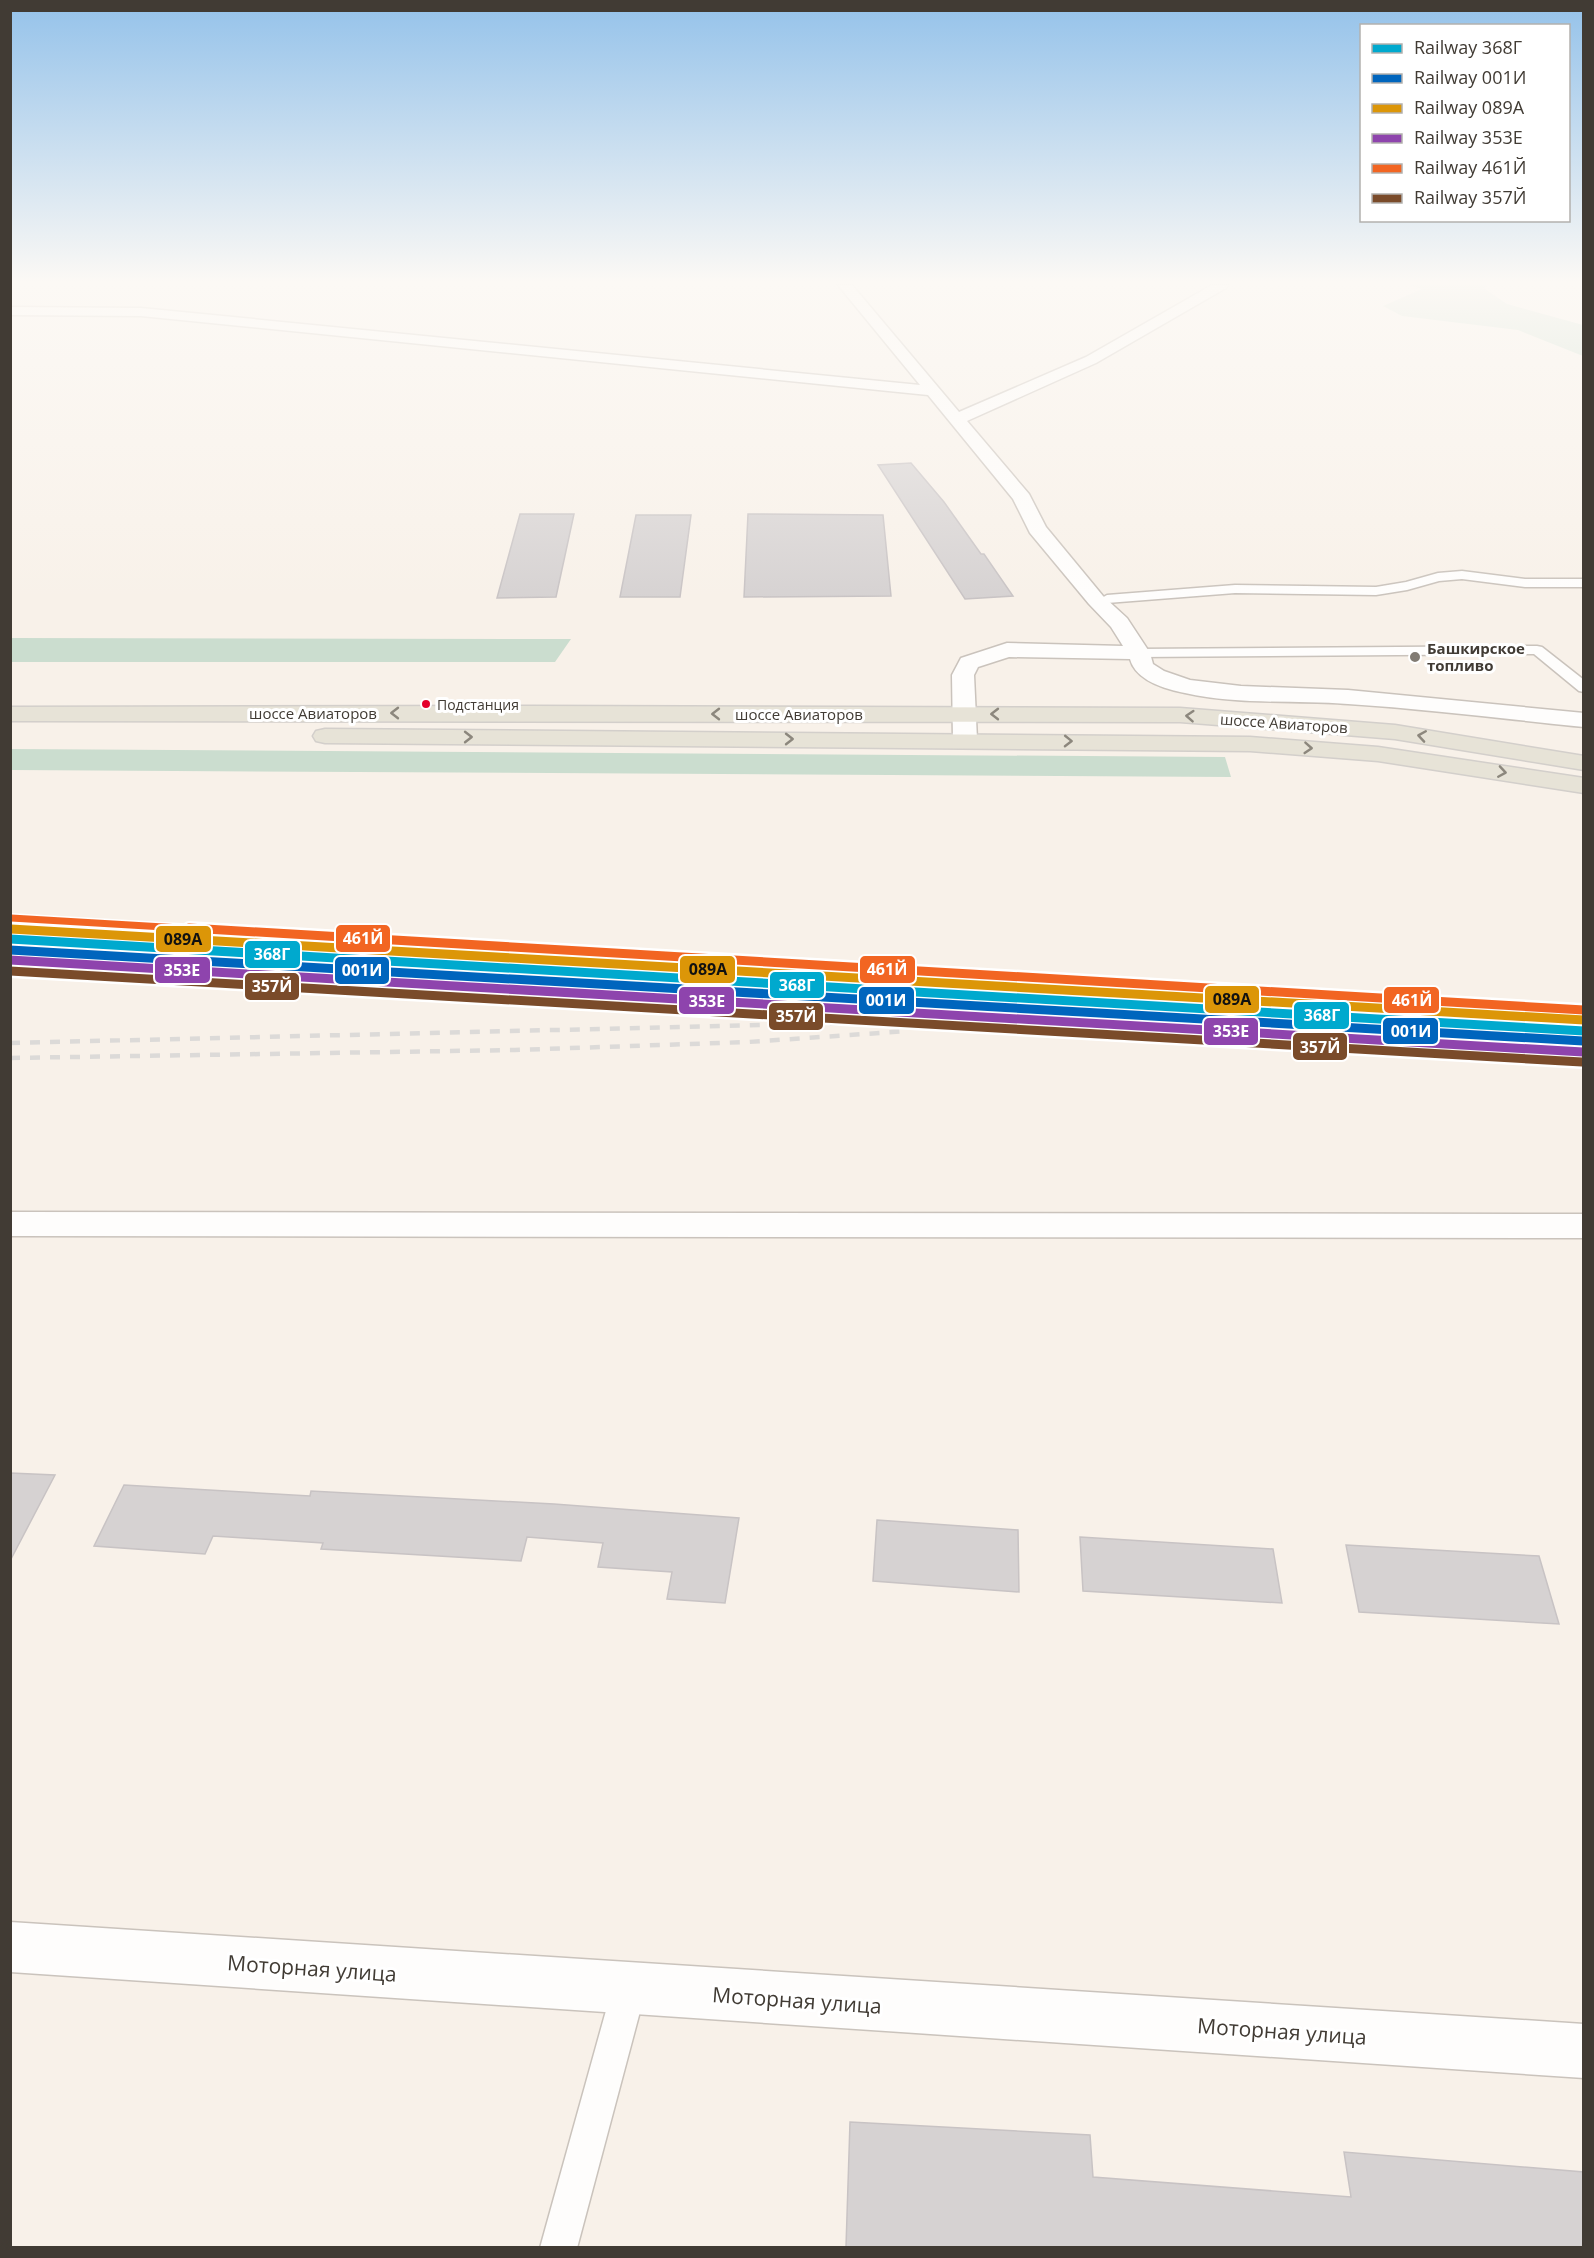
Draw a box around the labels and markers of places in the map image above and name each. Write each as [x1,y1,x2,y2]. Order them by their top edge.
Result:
place label: Башкирское топливо [1427,638,1525,675]
marker: Башкирское топливо [1408,650,1422,664]
place label: Подстанция [437,695,519,714]
marker: Подстанция [420,698,432,710]

